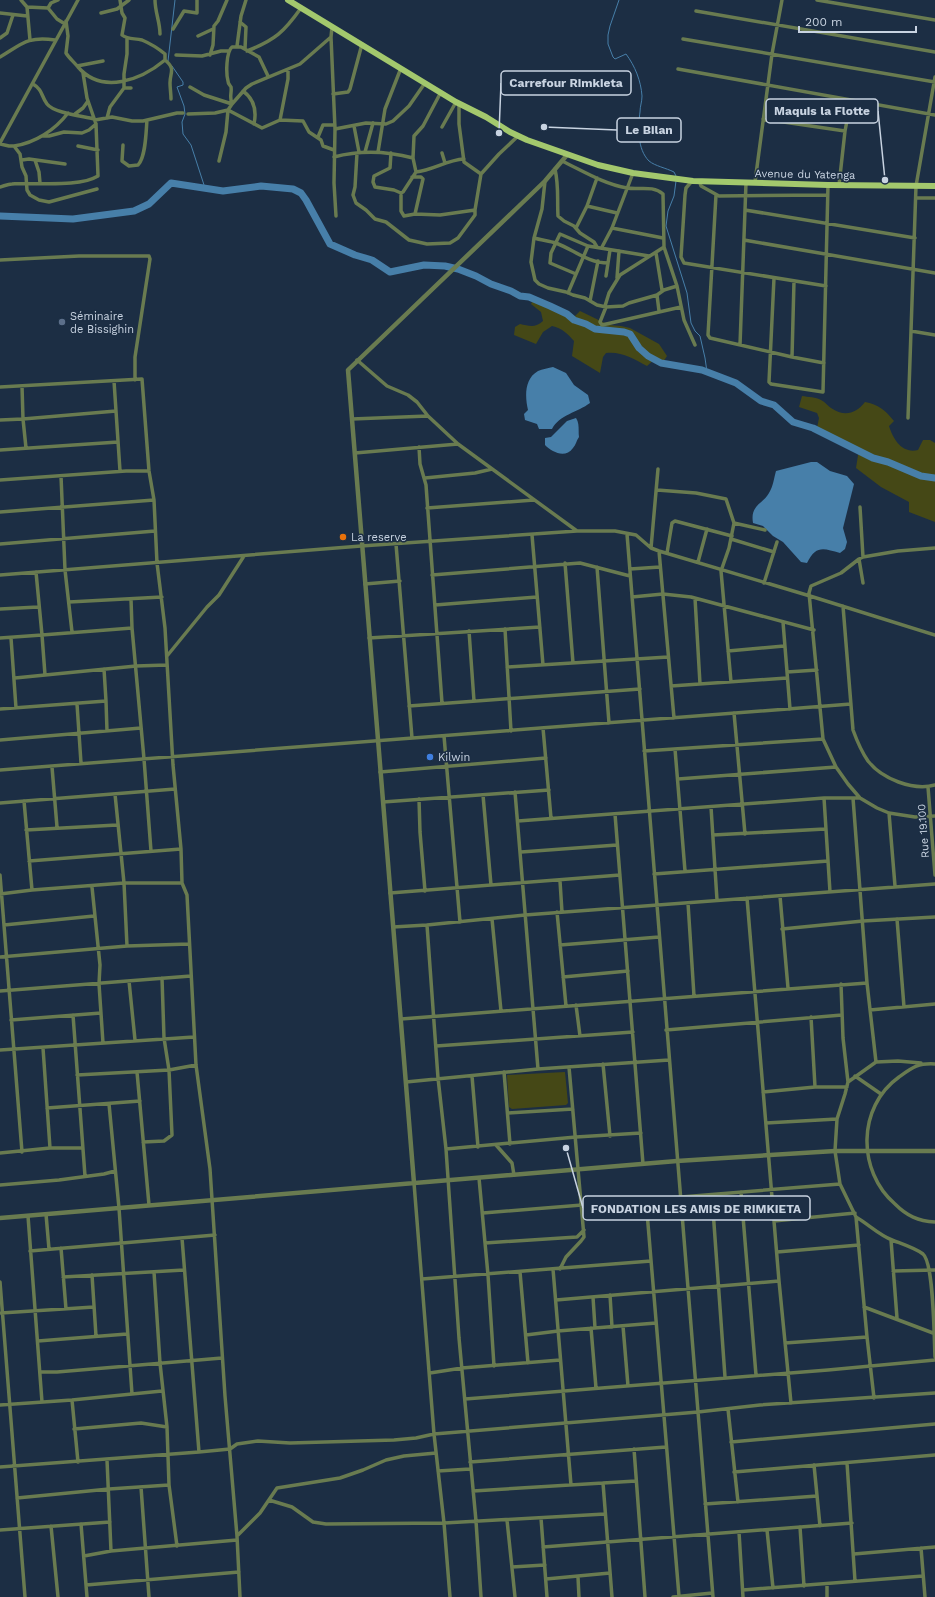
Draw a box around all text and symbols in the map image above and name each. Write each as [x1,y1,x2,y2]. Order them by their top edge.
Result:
scale bar [799,8,916,34]
text: 200 m [805,15,842,29]
callout: Carrefour Rimkieta [501,71,631,95]
text: Carrefour Rimkieta [509,76,623,90]
callout: Maquis la Flotte [766,99,878,123]
text: Maquis la Flotte [774,104,870,118]
callout: Le Bilan [617,118,681,142]
text: Le Bilan [625,123,673,137]
street label: Avenue du Yatenga [754,167,856,182]
place label: Séminaire de Bissighin [70,310,134,336]
marker: Séminaire de Bissighin [57,317,67,327]
place label: La reserve [351,531,407,544]
marker: La reserve [338,532,348,542]
place label: Kilwin [438,751,470,764]
marker: Kilwin [425,752,435,762]
street label: Rue 19.100 [915,803,932,859]
callout: FONDATION LES AMIS DE RIMKIETA [583,1196,810,1220]
text: FONDATION LES AMIS DE RIMKIETA [591,1202,802,1216]

